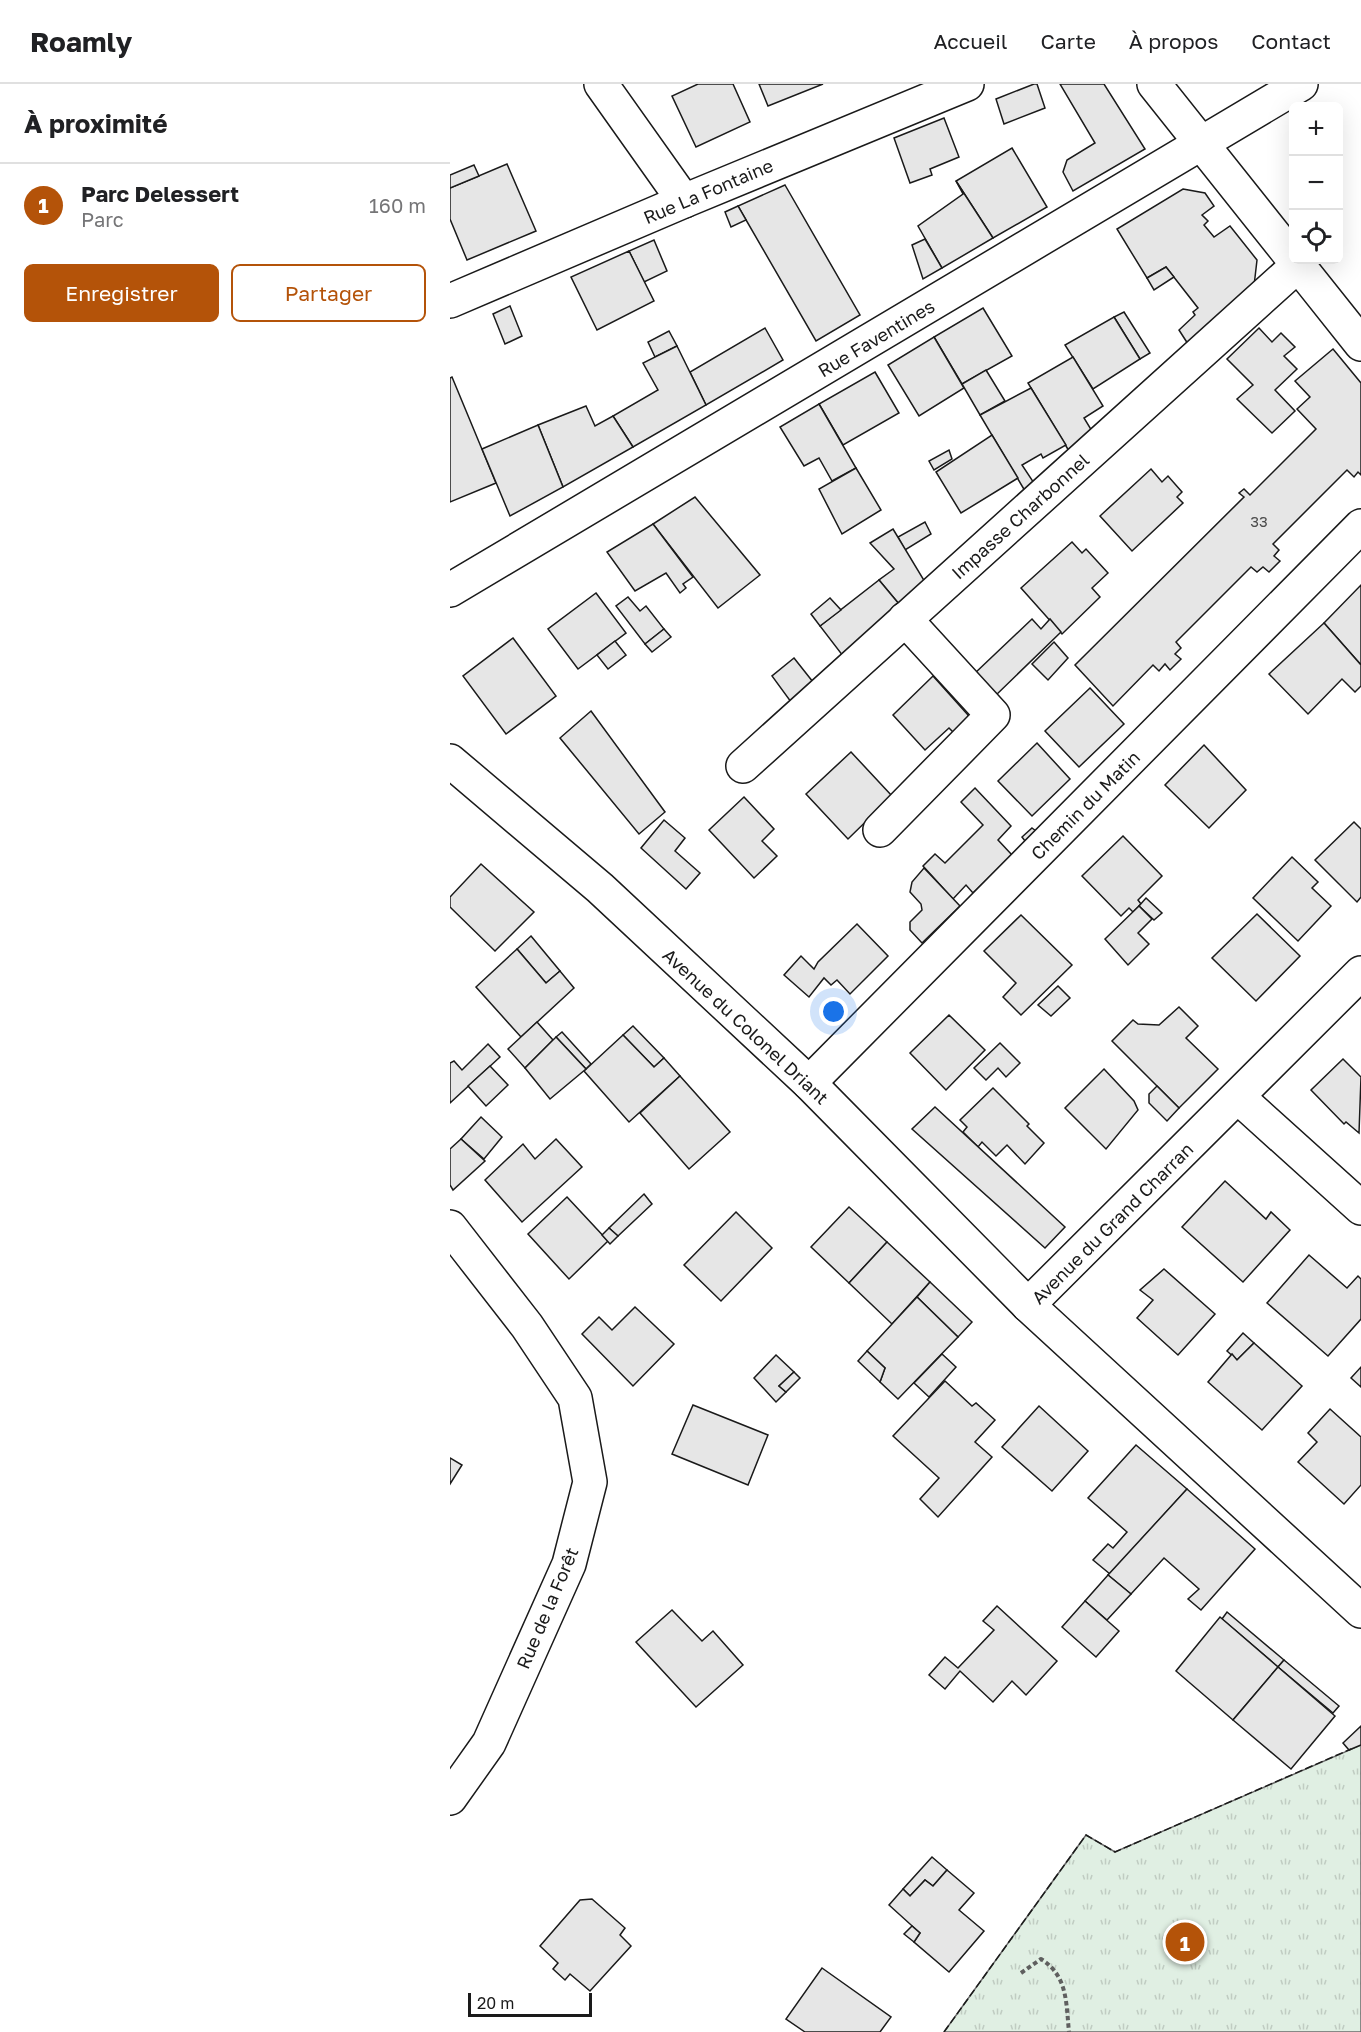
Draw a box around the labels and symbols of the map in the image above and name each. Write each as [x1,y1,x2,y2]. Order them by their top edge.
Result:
street label: Rue La Fontaine [640,154,776,228]
street label: Rue Faventines [814,295,938,381]
street label: Impasse Charbonnel [947,448,1094,584]
house number: 33 [1250,512,1268,530]
street label: Chemin du Matin [1026,746,1144,864]
street label: Avenue du Colonel Driant [659,943,833,1109]
your location [819,997,848,1026]
street label: Avenue du Grand Charran [1027,1138,1197,1308]
street label: Rue de la Forêt [511,1544,583,1672]
pin: 1 [1166,1920,1204,1964]
scale bar [468,1990,592,2018]

